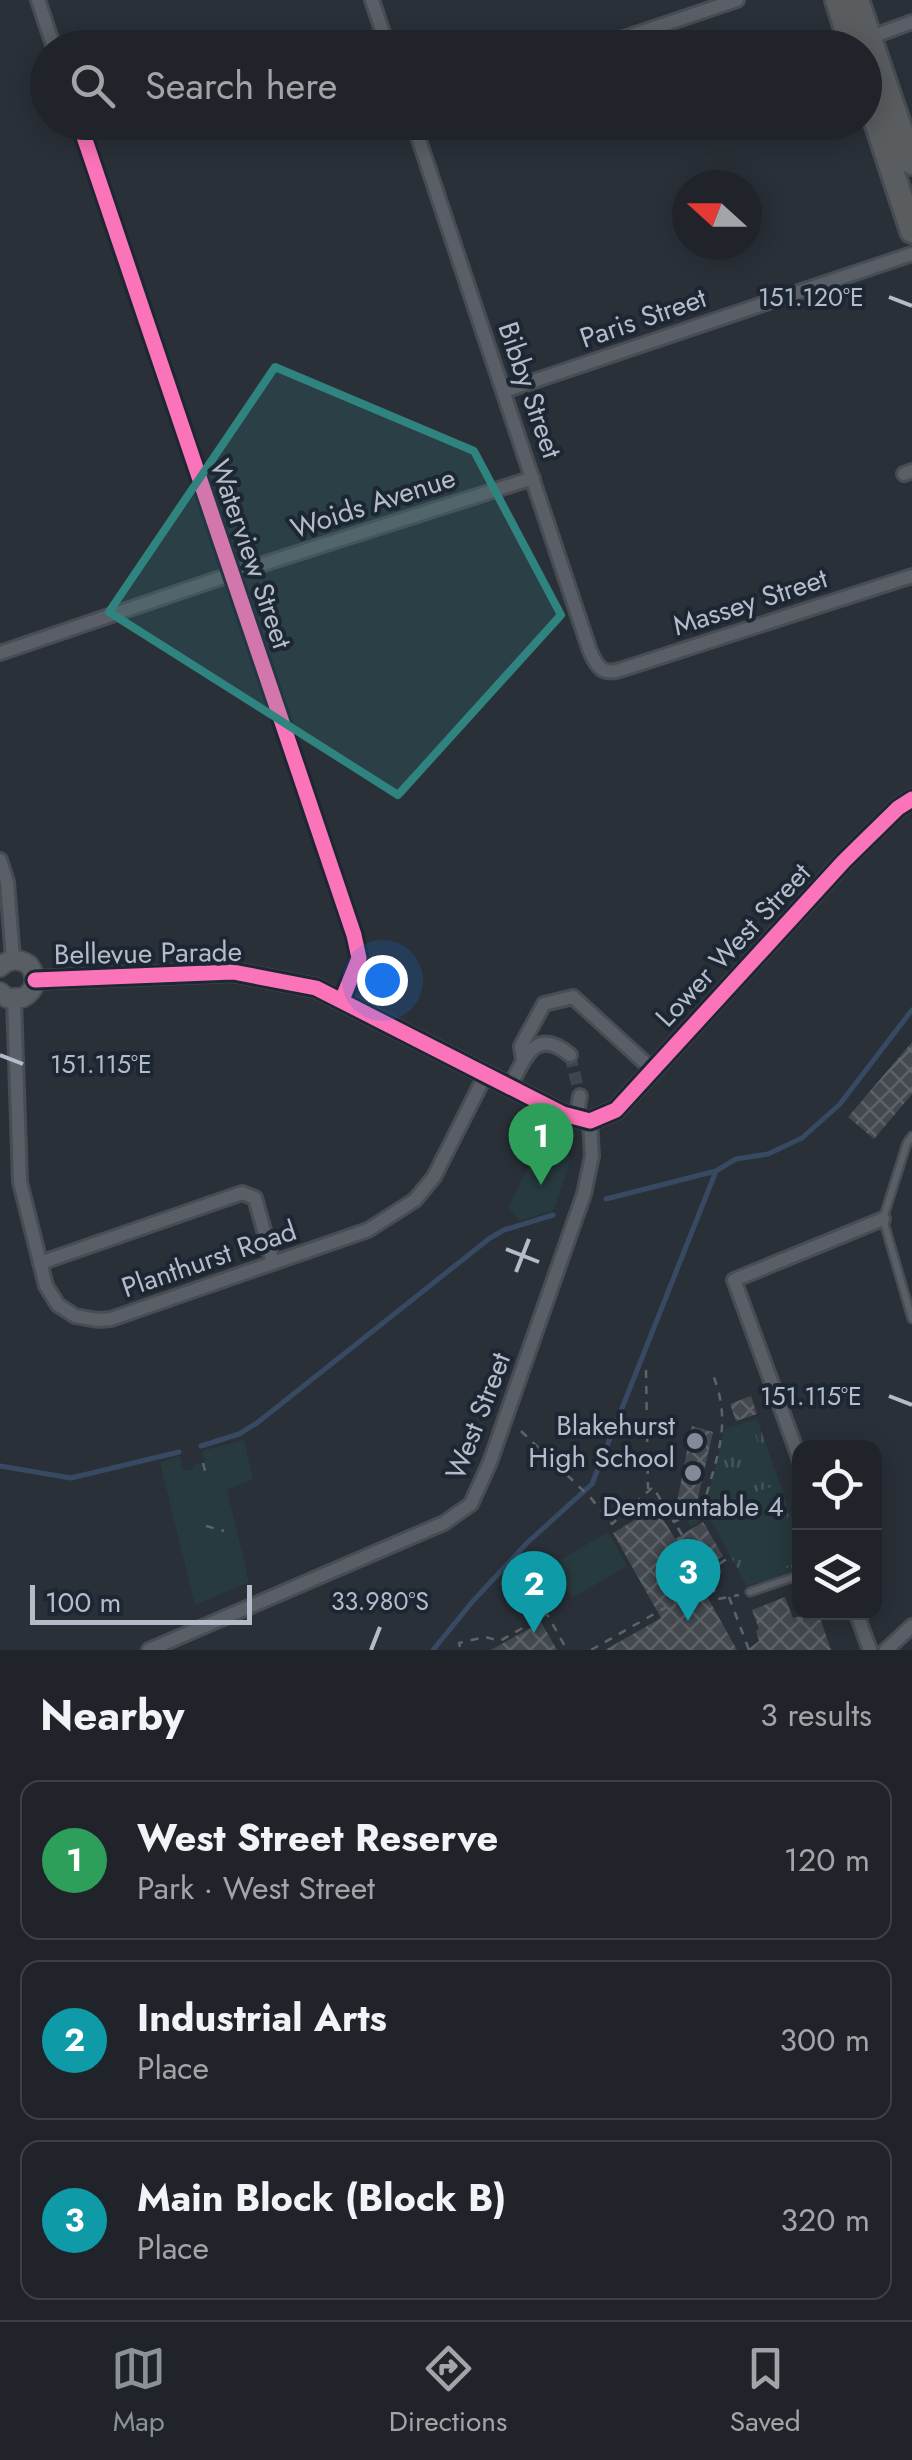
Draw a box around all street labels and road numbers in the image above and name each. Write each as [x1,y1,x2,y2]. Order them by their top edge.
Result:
street label: Paris Street [574,277,712,359]
street label: Bibby Street [488,316,573,464]
street label: Waterview Street [199,454,303,654]
street label: Woids Avenue [285,457,461,549]
street label: Massey Street [667,558,833,646]
street label: Lower West Street [646,853,820,1036]
street label: Bellevue Parade [54,931,242,975]
street label: Planthurst Road [116,1210,302,1308]
street label: West Street [435,1346,521,1485]

